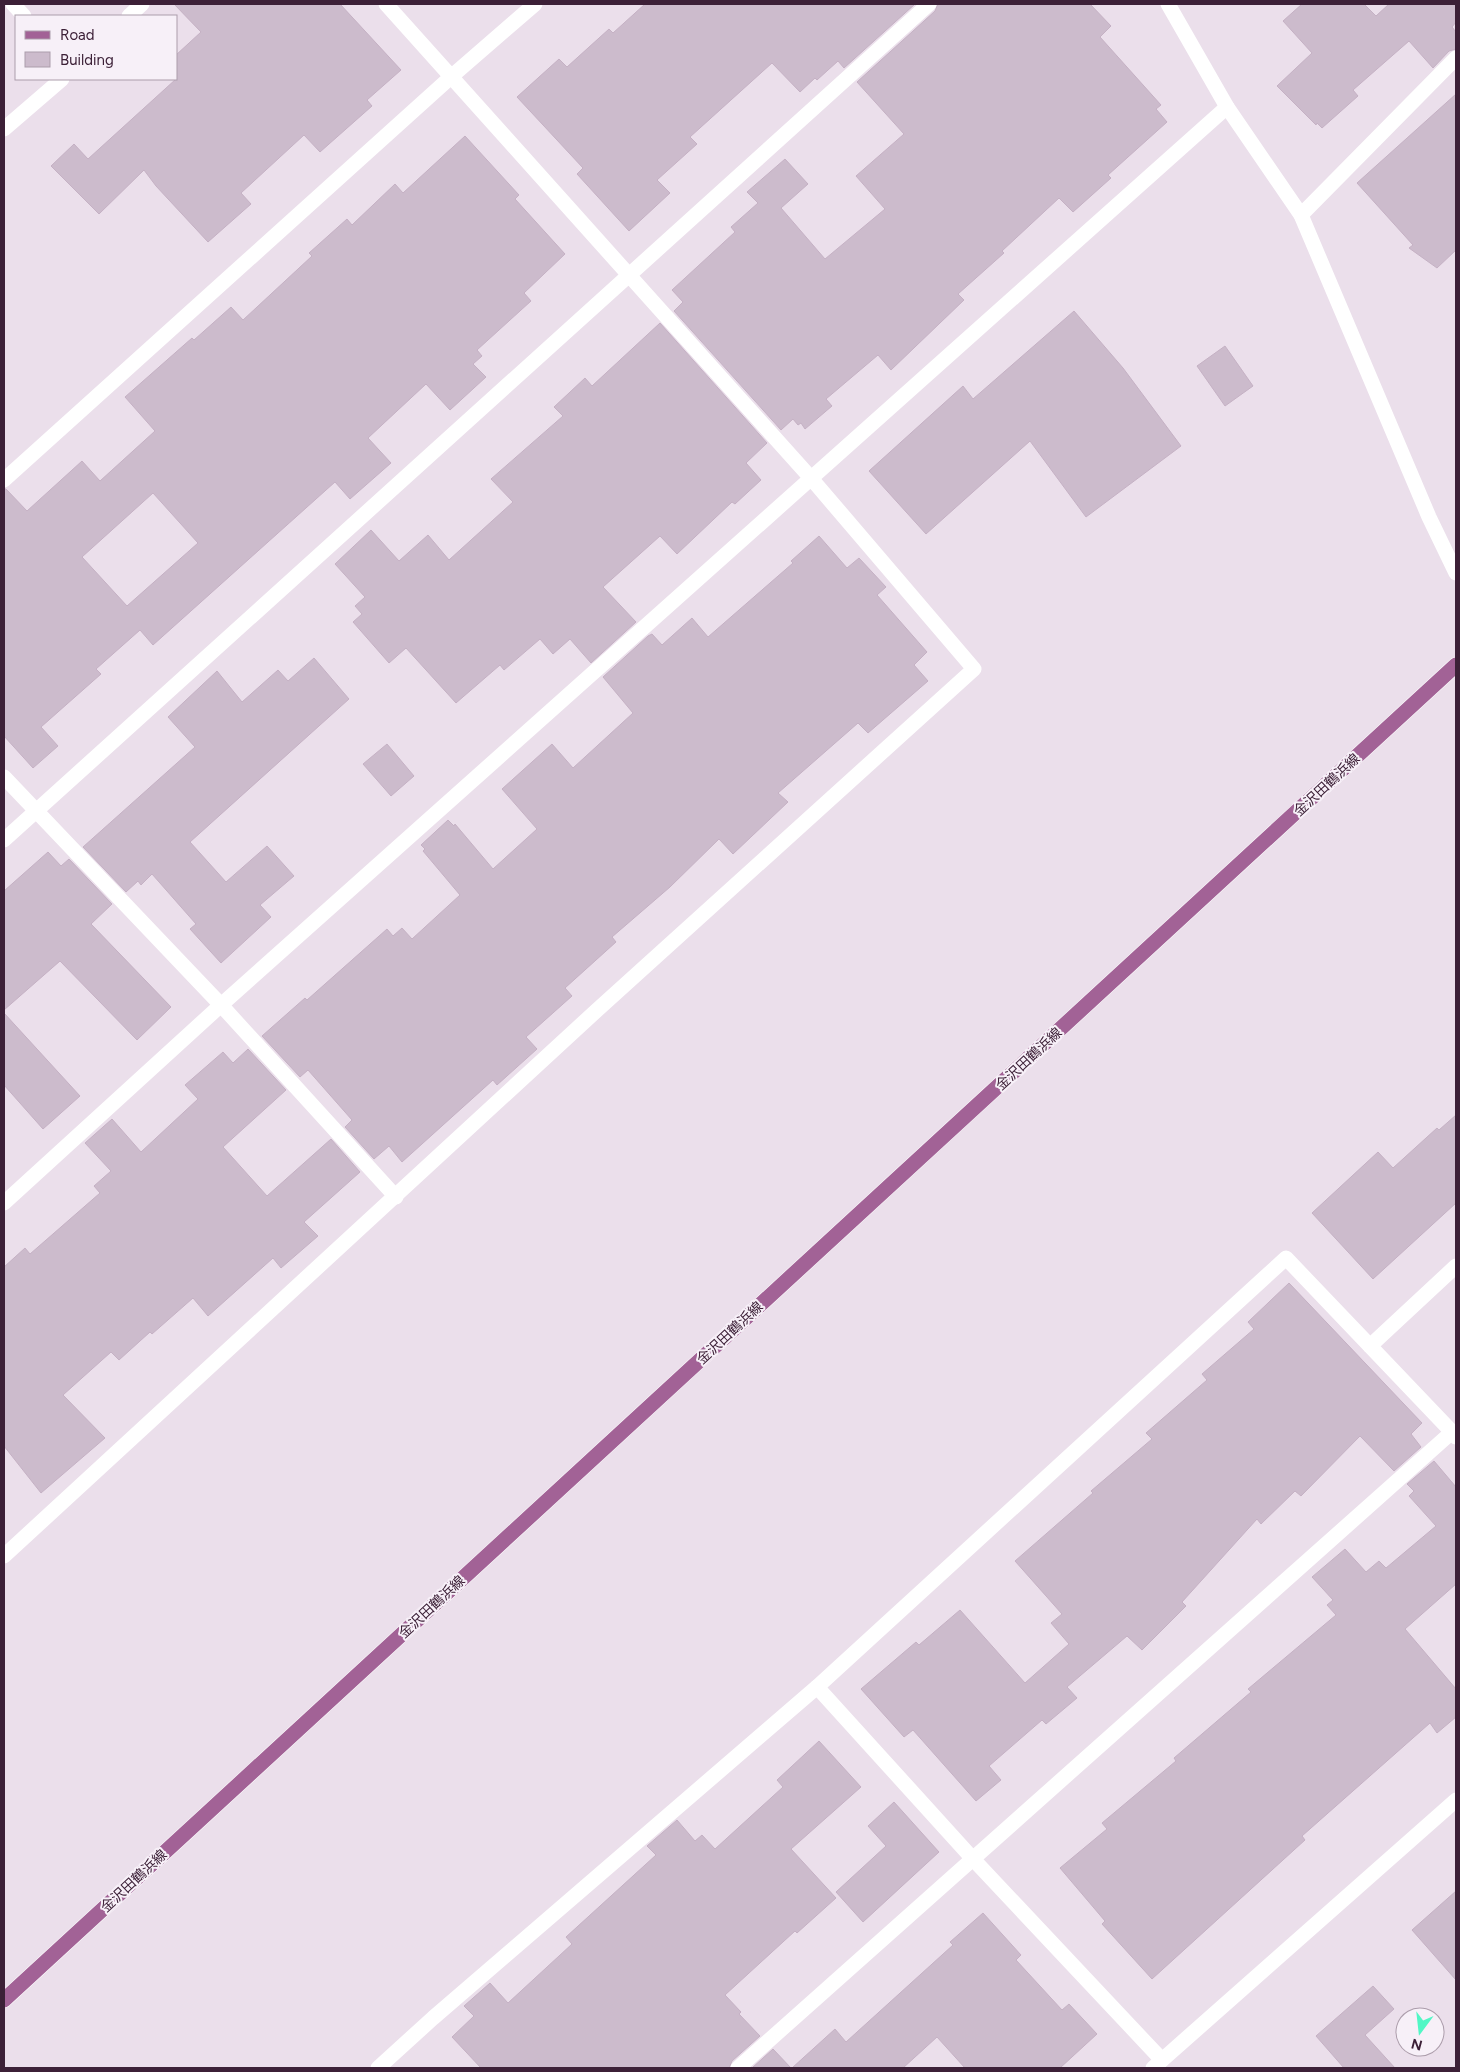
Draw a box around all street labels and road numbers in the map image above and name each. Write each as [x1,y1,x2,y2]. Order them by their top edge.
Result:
street label: 金沢田鶴浜線 [1290,750,1364,820]
street label: 金沢田鶴浜線 [992,1024,1066,1094]
street label: 金沢田鶴浜線 [693,1298,767,1368]
street label: 金沢田鶴浜線 [395,1572,469,1642]
street label: 金沢田鶴浜線 [97,1846,171,1916]

